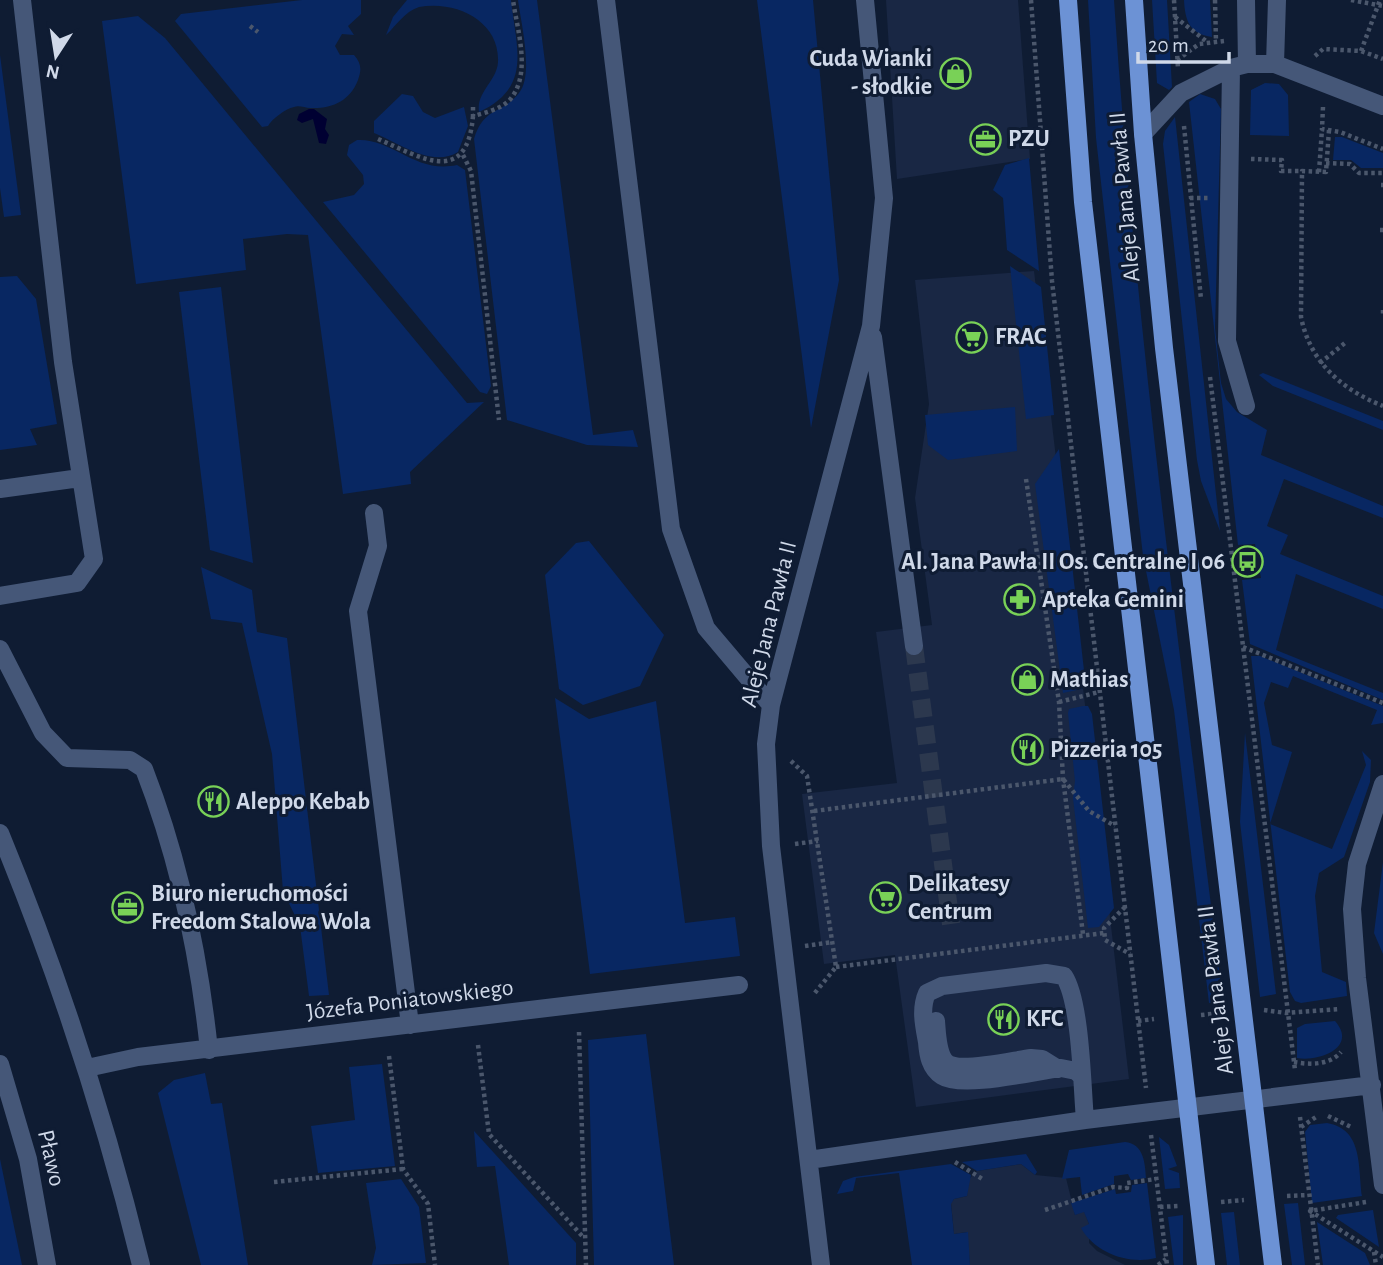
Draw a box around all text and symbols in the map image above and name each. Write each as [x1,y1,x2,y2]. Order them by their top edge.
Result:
north arrow [21,21,91,91]
scale bar [1138,21,1229,65]
text: 20 m [1148,35,1189,56]
place label: Cuda Wianki - słodkie [809,47,932,99]
shop icon: Cuda Wianki - słodkie [938,56,972,90]
text: N [44,60,61,82]
street label: Aleje Jana Pawła II [1106,111,1144,283]
office icon: PZU [968,122,1002,156]
place label: PZU [1008,127,1050,151]
supermarket icon: FRAC [955,320,989,354]
place label: FRAC [995,325,1047,349]
street label: Aleje Jana Pawła II [737,538,801,710]
bus stop icon: Al. Jana Pawła II Os. Centralne I 06 [1231,545,1265,579]
place label: Al. Jana Pawła II Os. Centralne I 06 [901,550,1225,574]
pharmacy icon: Apteka Gemini [1002,583,1036,617]
place label: Apteka Gemini [1042,588,1184,612]
shop icon: Mathias [1010,663,1044,697]
place label: Mathias [1050,668,1128,692]
restaurant icon: Pizzeria 105 [1010,733,1044,767]
place label: Pizzeria 105 [1050,738,1162,762]
restaurant icon: Aleppo Kebab [196,785,230,819]
place label: Aleppo Kebab [236,790,370,814]
place label: Delikatesy Centrum [908,872,1010,924]
supermarket icon: Delikatesy Centrum [868,881,902,915]
place label: Biuro nieruchomości Freedom Stalowa Wola [151,882,371,934]
office icon: Biuro nieruchomości Freedom Stalowa Wola [111,891,145,925]
street label: Aleje Jana Pawła II [1194,904,1238,1076]
street label: Józefa Poniatowskiego [305,975,515,1025]
restaurant icon: KFC [986,1002,1020,1036]
place label: KFC [1026,1007,1064,1031]
street label: Pławo [33,1127,69,1189]

